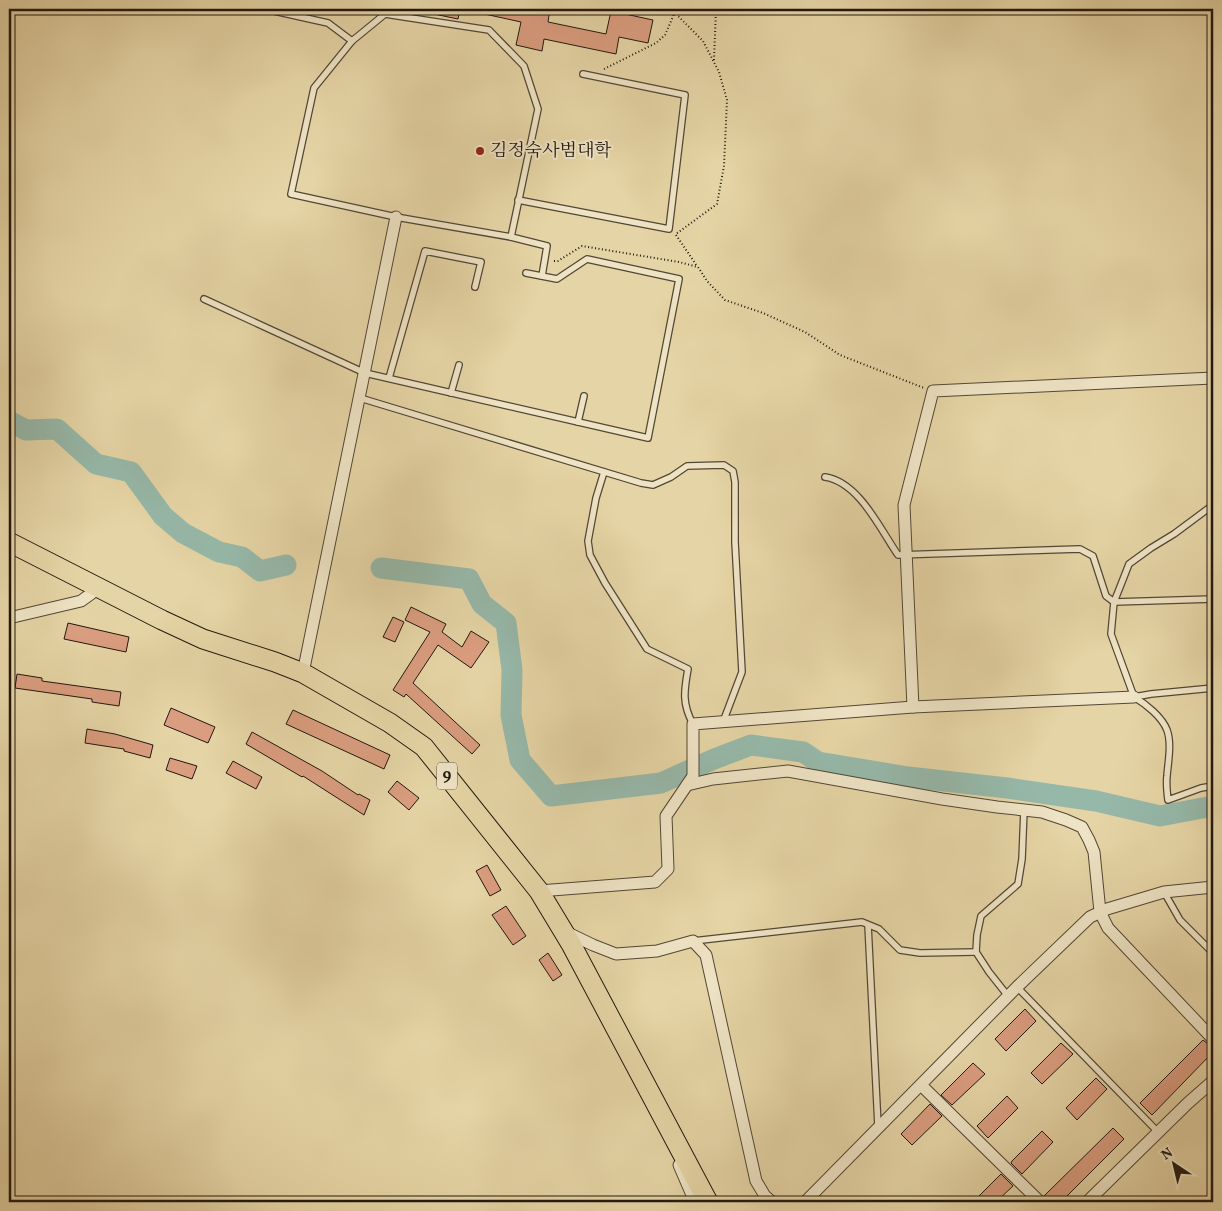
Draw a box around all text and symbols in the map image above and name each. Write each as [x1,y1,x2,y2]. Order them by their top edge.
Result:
place label: 김정숙사범대학 [490,139,612,164]
marker: 김정숙사범대학 [474,145,486,157]
road number: 9 [437,762,457,789]
north arrow [1150,1138,1200,1188]
text: N [1158,1144,1177,1165]

